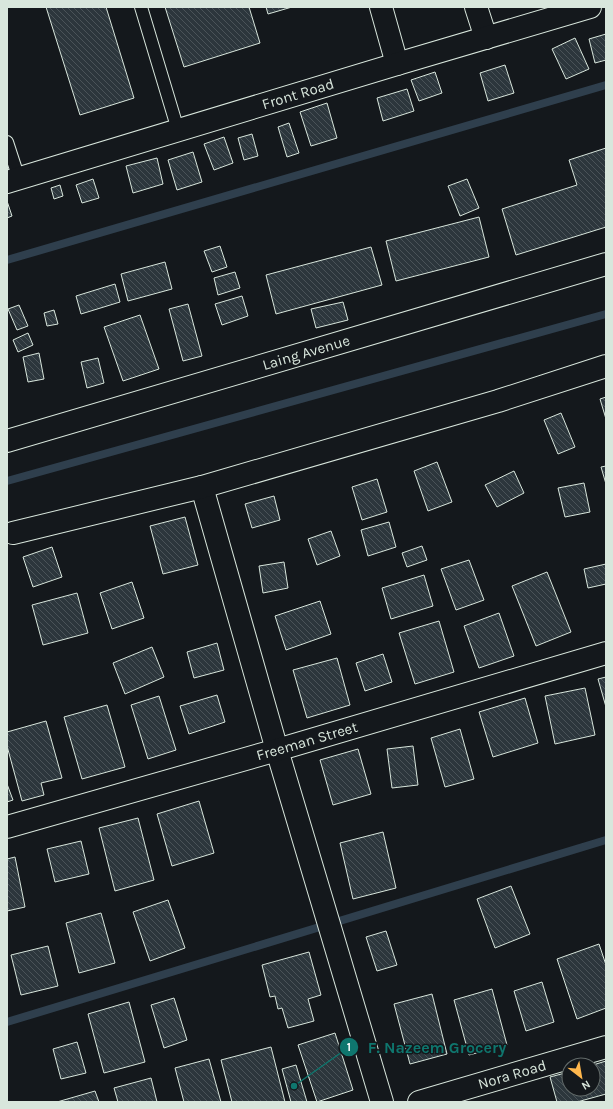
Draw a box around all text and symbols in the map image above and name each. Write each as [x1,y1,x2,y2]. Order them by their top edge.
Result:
street label: Front Road [260,75,336,113]
street label: Laing Avenue [260,331,352,374]
street label: Freeman Street [254,718,360,764]
callout: F. Nazeem Grocery [339,1033,514,1061]
text: F. Nazeem Grocery [368,1038,506,1057]
text: 1 [347,1040,351,1054]
street label: Nora Road [476,1056,548,1093]
north arrow [561,1057,601,1097]
text: N [579,1078,593,1093]

